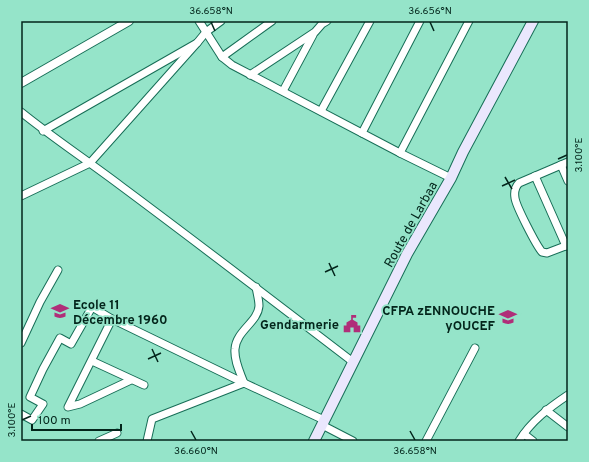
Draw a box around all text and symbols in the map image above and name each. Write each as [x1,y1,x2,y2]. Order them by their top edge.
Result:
text: 36.658°N [189,5,233,18]
text: 36.656°N [408,5,452,18]
text: 3.100°E [573,138,586,172]
street label: Route de Larbaa [382,179,442,271]
place label: Ecole 11 Décembre 1960 [73,298,168,329]
school or university icon: Ecole 11 Décembre 1960 [50,301,70,321]
place label: CFPA zENNOUCHE yOUCEF [382,304,496,335]
school or university icon: CFPA zENNOUCHE yOUCEF [498,307,518,327]
public building icon: Gendarmerie [342,314,362,334]
place label: Gendarmerie [260,318,339,334]
text: 3.100°E [6,403,19,437]
scale bar [32,406,121,432]
text: 100 m [38,413,71,429]
text: 36.660°N [174,445,218,458]
text: 36.658°N [393,445,437,458]

